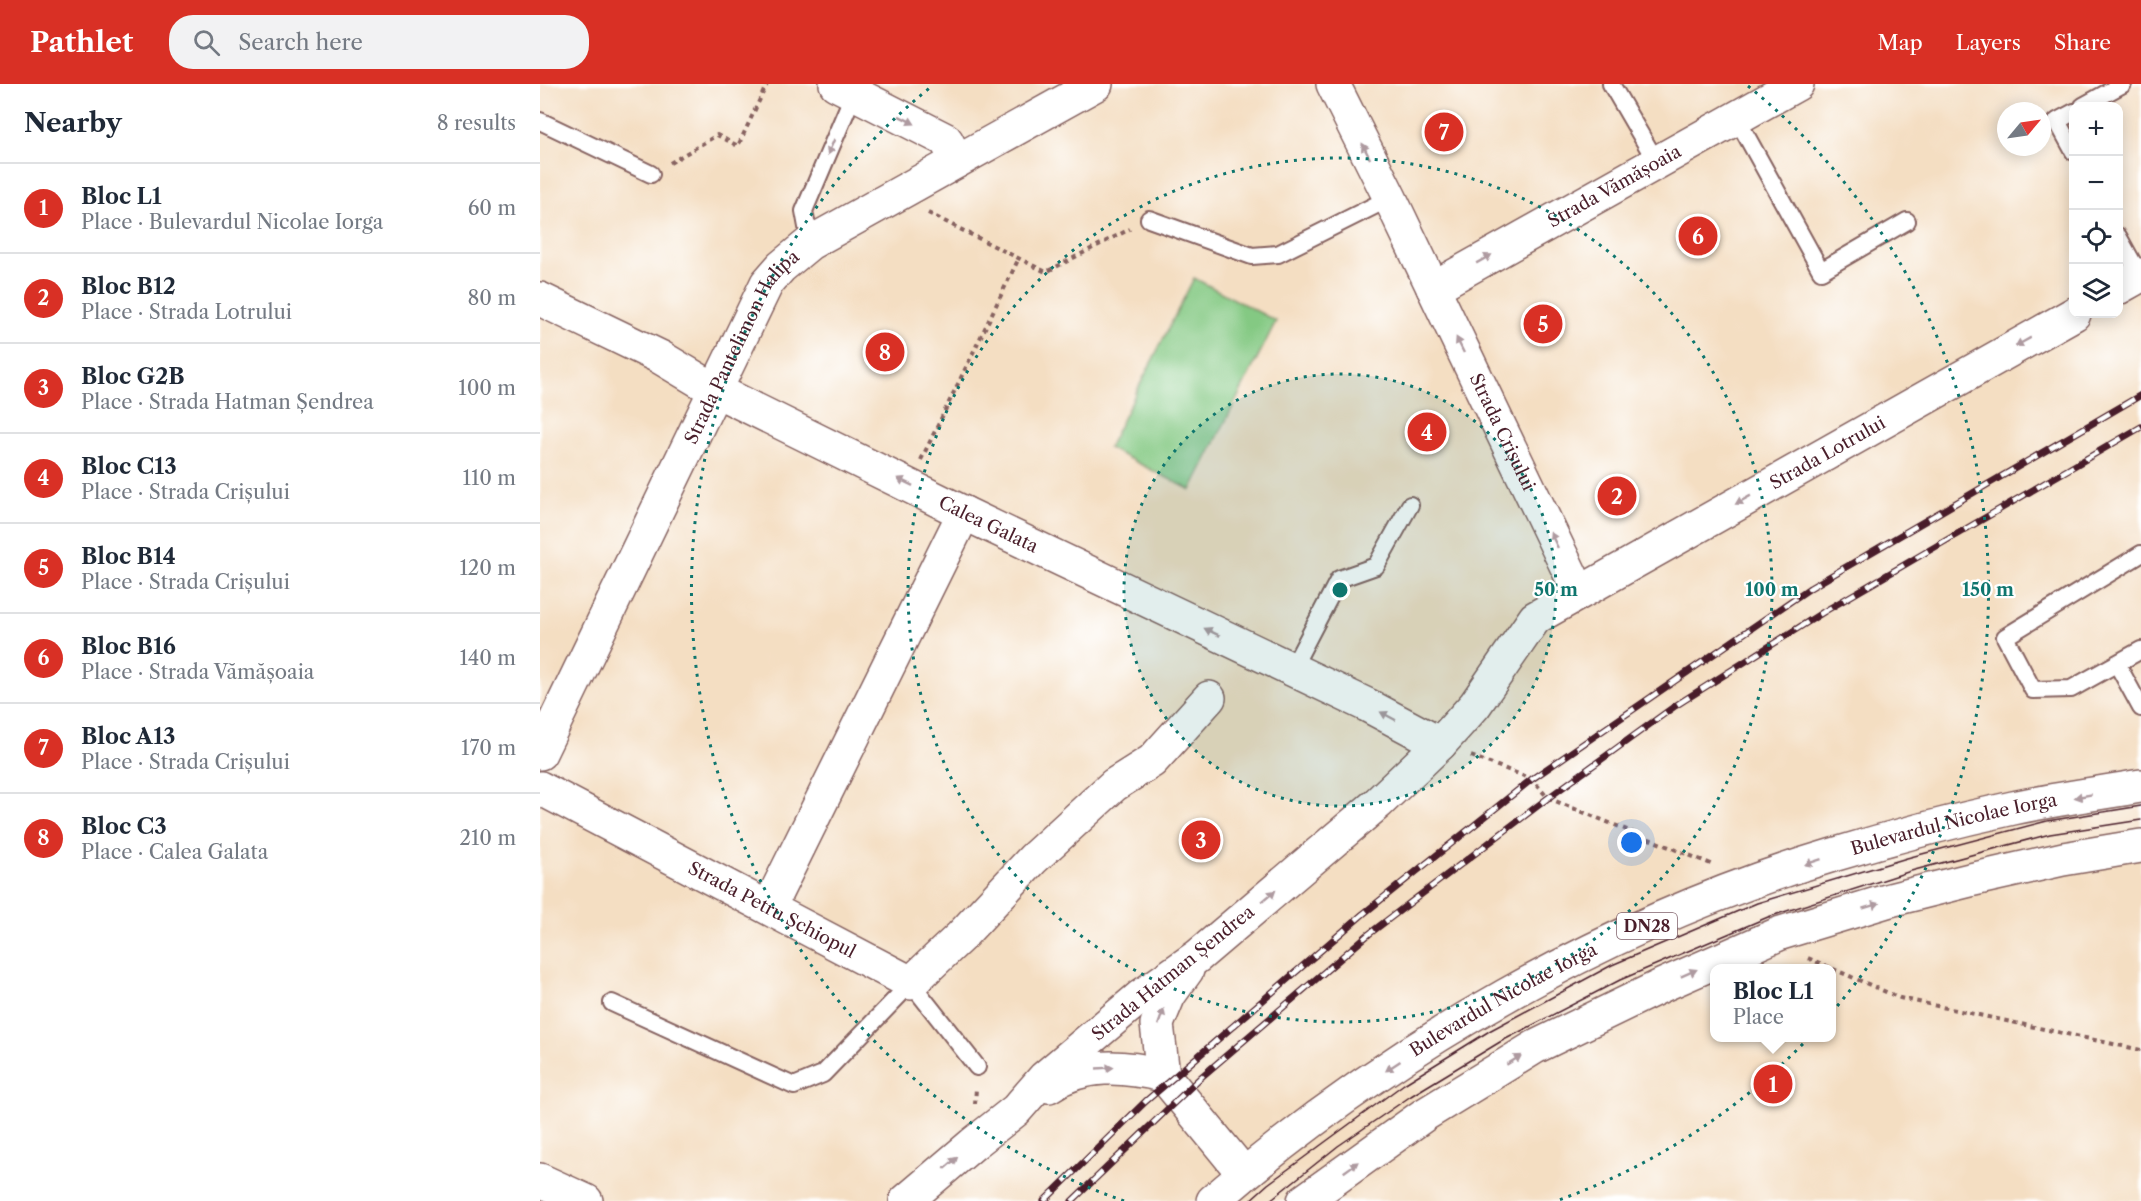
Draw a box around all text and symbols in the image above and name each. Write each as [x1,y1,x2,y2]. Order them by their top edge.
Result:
search box [169,15,589,69]
text: Pathlet [30,25,133,59]
icon: search [190,26,223,59]
text: Search here [238,29,363,56]
text: Map [1878,30,1923,55]
text: Layers [1956,30,2021,55]
text: Share [2054,30,2111,55]
north arrow [1997,102,2051,156]
map controls [2069,102,2123,318]
button: + [2069,102,2123,156]
text: Nearby [24,107,122,139]
pin: 7 [1424,110,1464,154]
text: 8 results [437,111,516,135]
one-way arrow [898,115,915,125]
one-way arrow [826,139,836,157]
street label: Strada Vămășoaia [1544,140,1685,232]
one-way arrow [1361,142,1371,159]
button: − [2069,156,2123,210]
text: Bloc L1 [81,183,162,210]
text: 1 [39,196,48,220]
text: 60 m [468,196,516,220]
text: Place · Bulevardul Nicolae Iorga [81,210,383,234]
button: locate [2069,210,2123,264]
pin: 6 [1678,214,1718,258]
street label: Strada Pantelimon Halipa [680,245,804,448]
one-way arrow [1476,254,1493,264]
button: layers [2069,264,2123,318]
text: Bloc B12 [81,273,176,300]
text: 2 [38,286,49,310]
text: 80 m [468,286,516,310]
text: Place · Strada Lotrului [81,300,292,324]
pin: 5 [1524,302,1562,346]
pin: 8 [866,330,904,374]
one-way arrow [1456,336,1466,354]
one-way arrow [2014,337,2031,347]
text: Bloc G2B [81,363,185,390]
street label: Strada Crișului [1465,370,1540,495]
text: 3 [38,376,49,400]
text: 100 m [458,376,516,400]
text: Place · Strada Hatman Șendrea [81,390,374,414]
pin: 4 [1408,410,1446,454]
street label: Strada Lotrului [1766,411,1890,494]
text: Bloc C13 [81,453,177,480]
text: 4 [38,466,49,490]
text: 110 m [463,466,516,490]
pin: 2 [1598,474,1636,518]
one-way arrow [896,478,913,487]
text: Place · Strada Crișului [81,480,290,504]
street label: Calea Galata [935,491,1042,558]
one-way arrow [1734,495,1751,505]
one-way arrow [1549,531,1558,548]
text: Bloc B14 [81,543,176,570]
text: 5 [38,556,49,580]
text: 120 m [459,556,516,580]
text: Place · Strada Crișului [81,570,290,594]
text: 50 m [1534,579,1578,601]
text: 100 m [1745,579,1799,601]
text: 150 m [1962,579,2014,601]
centre of rings [1330,580,1350,600]
one-way arrow [1204,628,1221,637]
text: Bloc B16 [81,633,176,660]
text: 6 [38,646,49,670]
text: 140 m [459,646,516,670]
text: Place · Strada Vămășoaia [81,660,314,684]
one-way arrow [1379,711,1396,721]
text: Bloc A13 [81,723,176,750]
text: 7 [38,736,49,760]
text: 170 m [461,736,516,760]
text: Place · Strada Crișului [81,750,290,774]
street label: Bulevardul Nicolae Iorga [1848,789,2059,860]
one-way arrow [2074,792,2093,801]
text: Bloc C3 [81,813,167,840]
pin: 3 [1182,818,1220,862]
text: 8 [37,826,50,850]
text: 210 m [459,826,516,850]
your location [1617,828,1646,857]
text: Place · Calea Galata [81,840,268,864]
street label: Strada Petru Șchiopul [684,857,859,963]
one-way arrow [1804,857,1822,867]
one-way arrow [1261,890,1276,903]
street label: Strada Hatman Șendrea [1087,900,1259,1045]
one-way arrow [1862,900,1880,910]
road number: DN28 [1617,913,1677,939]
street label: Bulevardul Nicolae Iorga [1406,938,1601,1062]
popup [1710,964,1836,1042]
one-way arrow [1680,969,1697,978]
text: Bloc L1 [1733,978,1813,1005]
text: Place [1733,1005,1784,1029]
one-way arrow [1157,1008,1166,1026]
one-way arrow [1506,1054,1522,1065]
one-way arrow [1386,1060,1402,1072]
pin: 1 [1754,1062,1792,1106]
one-way arrow [1096,1063,1115,1072]
one-way arrow [943,1157,958,1170]
one-way arrow [1343,1161,1359,1173]

